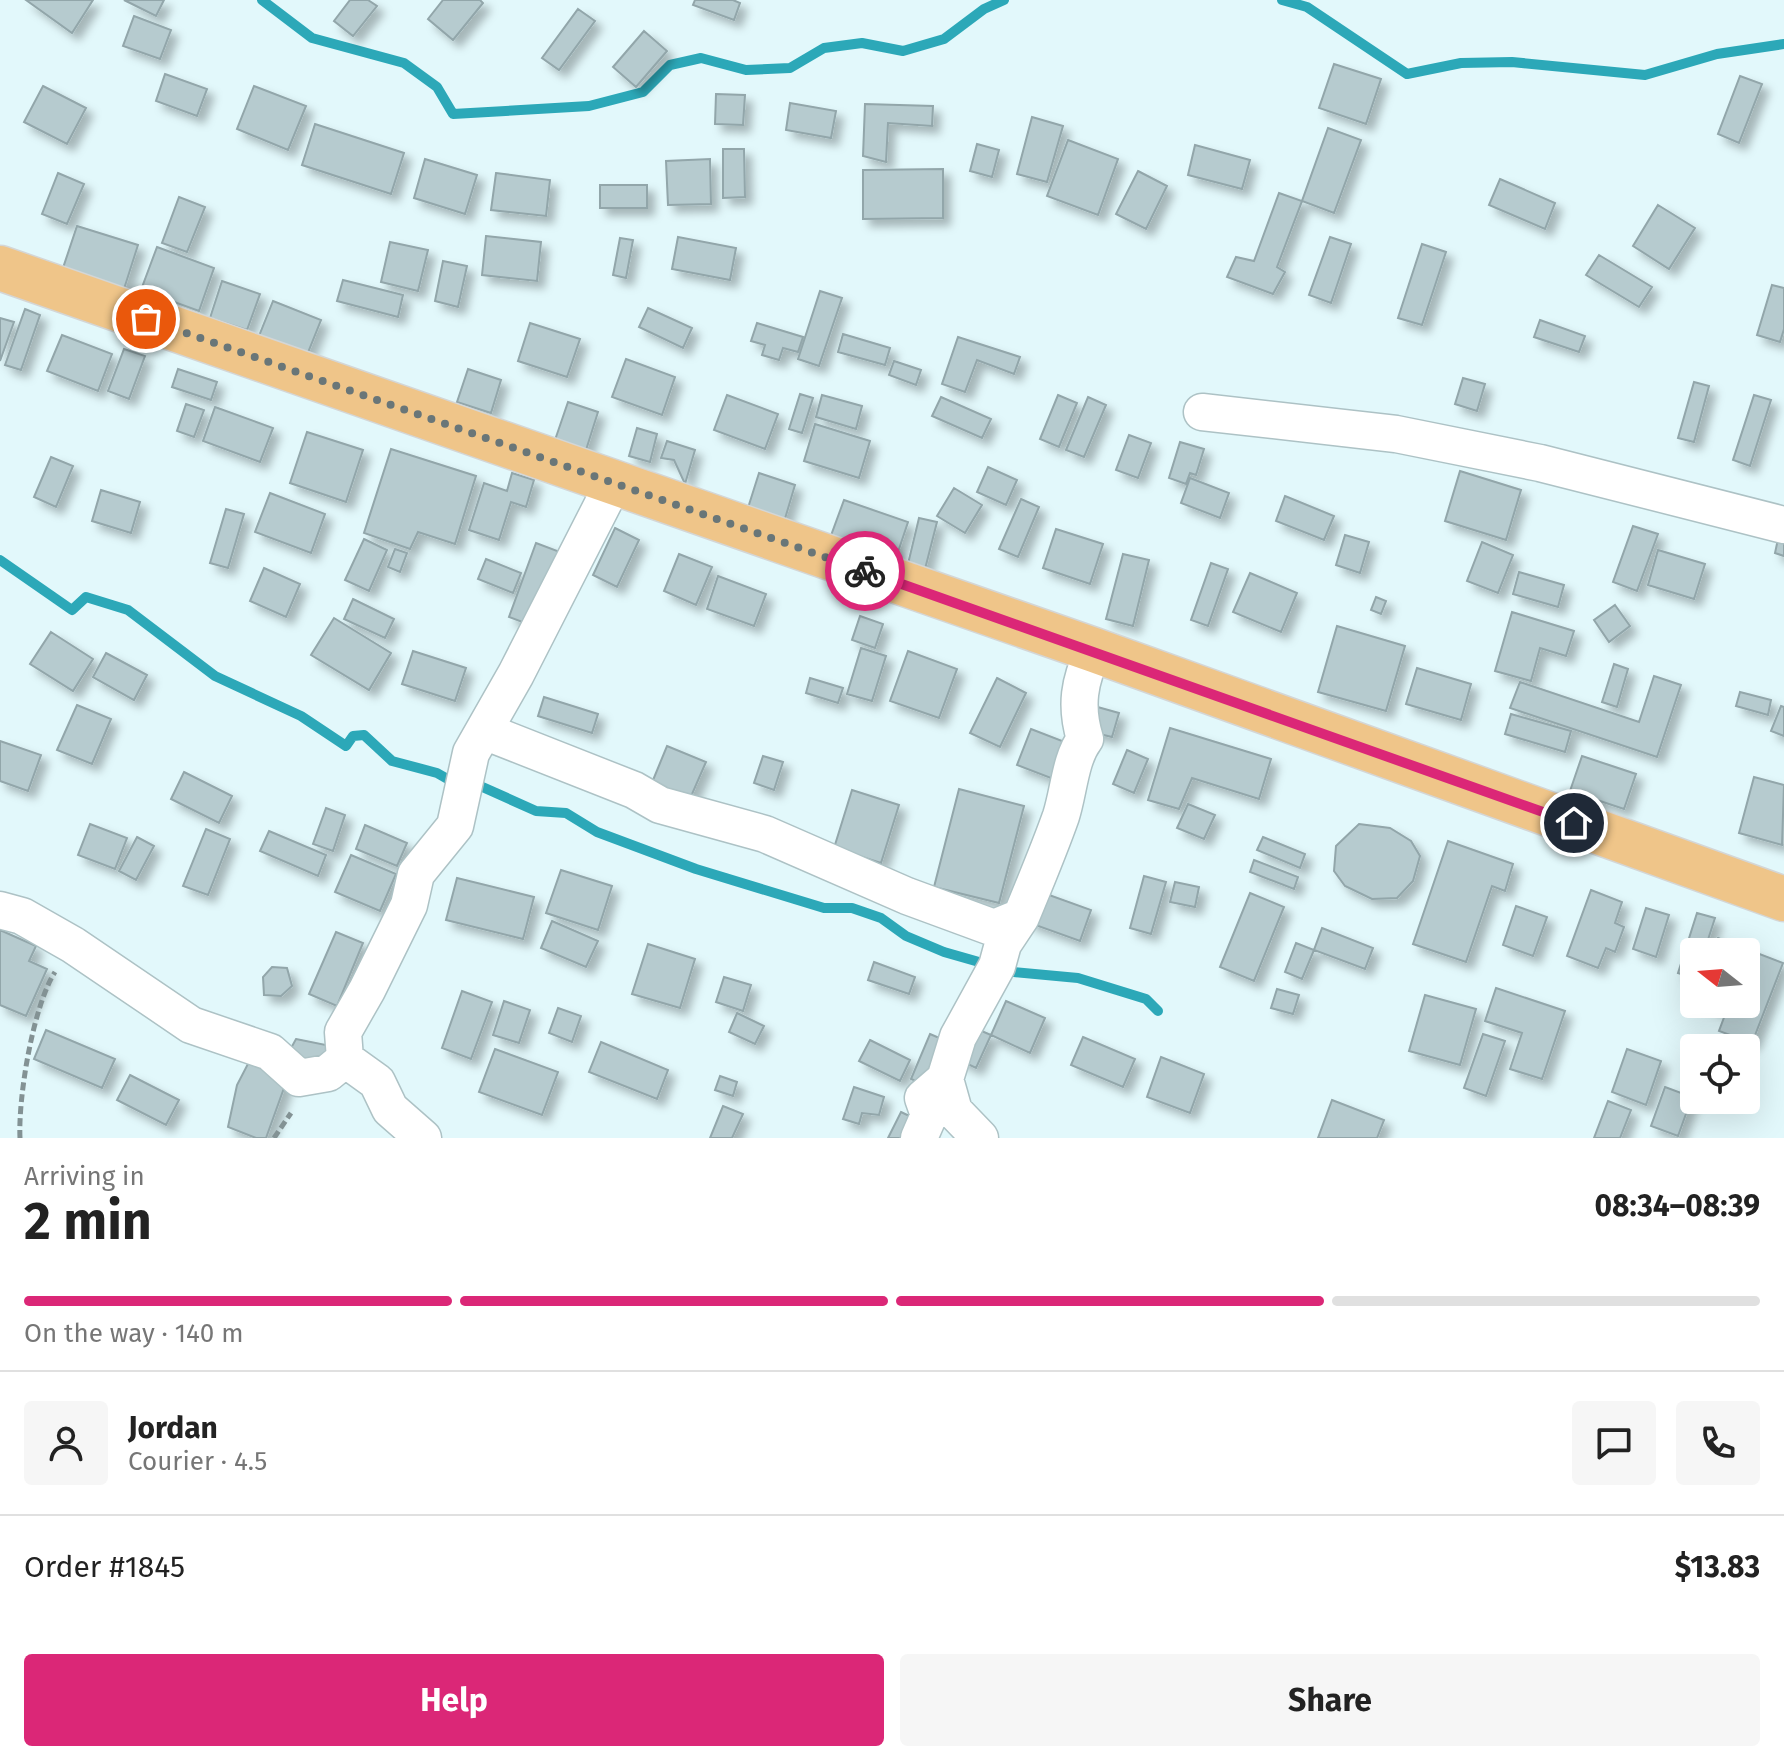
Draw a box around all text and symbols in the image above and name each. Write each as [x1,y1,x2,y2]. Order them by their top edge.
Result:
pin [112,285,180,353]
icon: bag [124,297,168,341]
courier [825,531,905,611]
icon: bike [843,549,887,593]
pin [1540,789,1608,857]
icon: home [1552,801,1596,845]
north arrow [1680,938,1760,1018]
map controls [1680,938,1760,1114]
button: locate [1680,1034,1760,1114]
text: Arriving in [24,1161,145,1192]
text: 08:34–08:39 [1595,1188,1760,1224]
text: 2 min [24,1190,152,1253]
text: On the way · 140 m [24,1318,243,1349]
button: person [24,1401,108,1485]
button: chat [1572,1401,1656,1485]
button: phone [1676,1401,1760,1485]
text: Jordan [128,1410,218,1446]
text: Courier · 4.5 [128,1446,267,1477]
text: Order #1845 [24,1549,185,1585]
text: $13.83 [1675,1549,1760,1585]
button: Help [24,1654,884,1746]
button: Share [900,1654,1760,1746]

